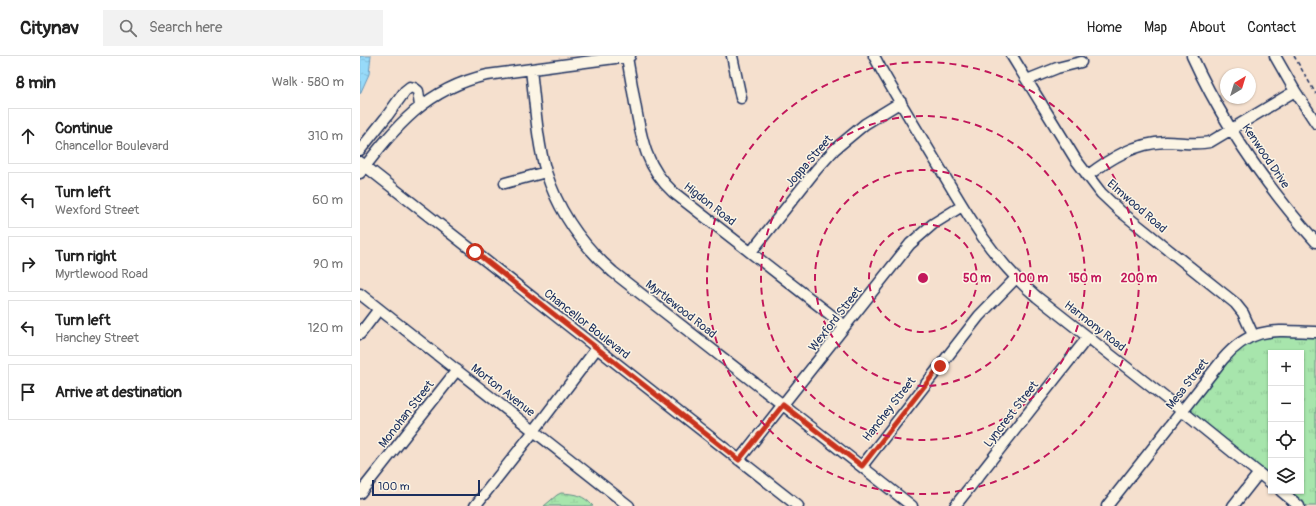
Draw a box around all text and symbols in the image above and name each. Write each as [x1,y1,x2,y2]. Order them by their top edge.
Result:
search box [103,10,383,46]
text: Citynav [20,16,79,40]
icon: search [117,17,139,39]
text: Search here [149,18,222,37]
text: Home [1087,19,1122,36]
text: Map [1144,19,1167,36]
text: About [1189,19,1225,36]
text: Contact [1247,19,1296,36]
north arrow [1220,68,1256,104]
text: 8 min [16,72,56,93]
text: Walk · 580 m [272,74,344,90]
text: Continue [55,119,113,138]
street label: Kenwood Drive [1238,121,1293,192]
icon: ahead [17,125,39,147]
text: 310 m [307,128,343,144]
street label: Joppa Street [783,132,836,191]
text: Chancellor Boulevard [55,138,169,154]
street label: Elmwood Road [1104,176,1170,236]
street label: Higdon Road [681,179,739,229]
text: Turn left [55,183,111,202]
icon: left [17,189,39,211]
text: 60 m [312,192,343,208]
text: Wexford Street [55,202,139,218]
route start [466,243,484,261]
text: Turn right [55,247,116,266]
icon: right [17,253,39,275]
text: 90 m [313,256,343,272]
text: Myrtlewood Road [55,266,148,282]
centre of rings [916,271,930,285]
text: 50 m [963,271,991,286]
text: 100 m [1014,271,1049,286]
text: 150 m [1069,271,1102,286]
text: 200 m [1121,271,1158,286]
street label: Myrtlewood Road [642,277,719,342]
street label: Wexford Street [806,284,865,355]
street label: Chancellor Boulevard [541,286,633,363]
street label: Harmony Road [1061,298,1128,355]
text: Turn left [55,311,111,330]
icon: left [17,317,39,339]
text: 120 m [307,320,343,336]
text: Hanchey Street [55,330,139,346]
map controls [1268,350,1304,494]
button: + [1268,350,1304,386]
street label: Mesa Street [1163,356,1212,413]
route end [931,357,949,375]
street label: Morton Avenue [468,361,538,420]
street label: Hanchey Street [860,374,919,444]
street label: Monohan Street [375,378,437,451]
street label: Lyncrest Street [981,378,1042,450]
icon: arrive [17,381,39,403]
text: Arrive at destination [55,383,182,402]
button: − [1268,386,1304,422]
button: locate [1268,422,1304,458]
button: layers [1268,458,1304,494]
scale bar [372,478,480,497]
text: 100 m [378,480,409,493]

